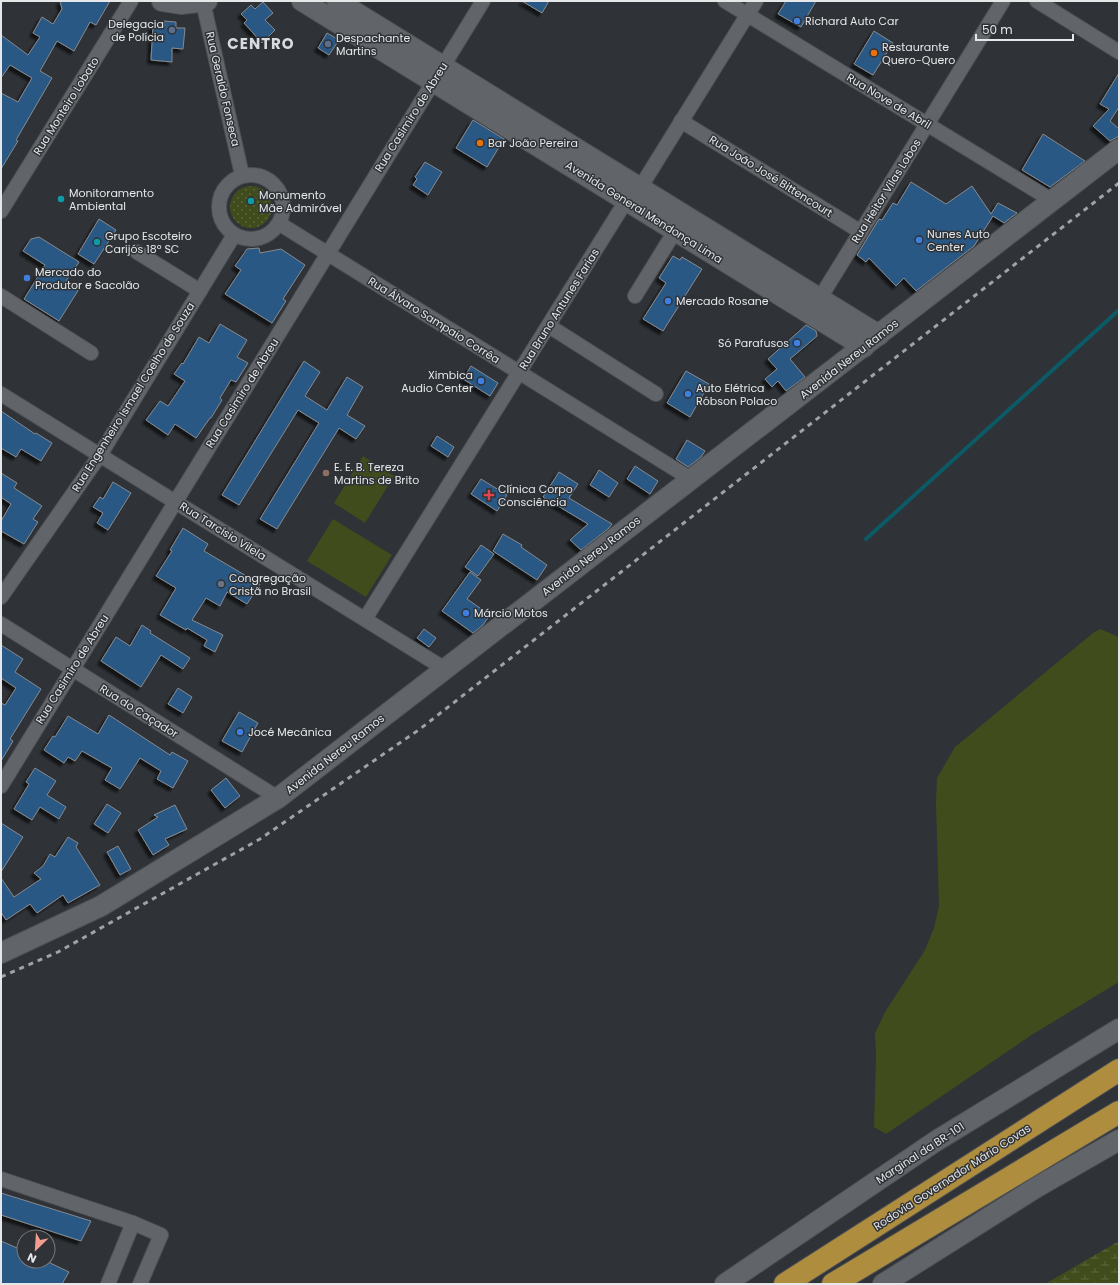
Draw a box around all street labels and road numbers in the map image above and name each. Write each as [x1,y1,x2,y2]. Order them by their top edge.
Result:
street label: Rua Geraldo Fonseca [202,30,244,148]
street label: Rua Monteiro Lobato [29,54,103,158]
street label: Rua Casimiro de Abreu [371,59,451,175]
street label: Rua Nove de Abril [844,69,934,133]
street label: Rua João José Bittencourt [706,131,836,221]
street label: Rua Heitor Vilas Lobos [847,136,925,246]
street label: Avenida General Mendonça Lima [562,157,726,267]
street label: Rua Bruno Antunes Farias [515,245,603,373]
street label: Rua Álvaro Sampaio Corrêa [365,273,503,367]
street label: Rua Engenheiro Ismael Coelho de Souza [68,299,198,495]
street label: Avenida Nereu Ramos [796,315,902,403]
street label: Rua Casimiro de Abreu [202,335,282,451]
street label: Rua Tarcísio Vilela [177,498,269,564]
street label: Avenida Nereu Ramos [538,512,644,600]
street label: Rua Casimiro de Abreu [32,611,112,727]
street label: Rua do Caçador [97,680,181,742]
street label: Avenida Nereu Ramos [282,710,388,798]
street label: Marginal da BR-101 [873,1118,967,1188]
street label: Rodovia Governador Mário Covas [870,1120,1034,1234]

